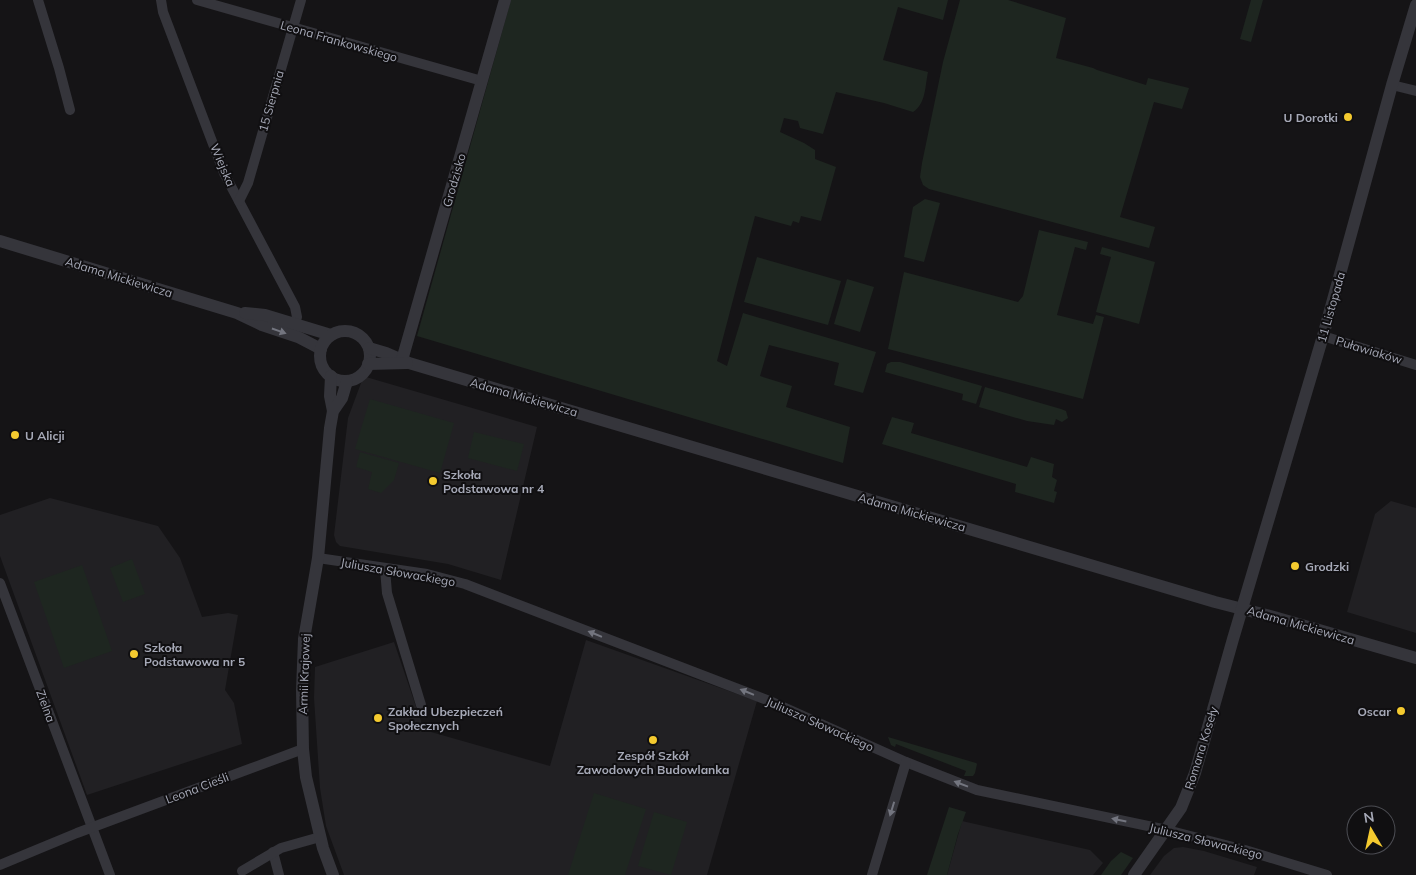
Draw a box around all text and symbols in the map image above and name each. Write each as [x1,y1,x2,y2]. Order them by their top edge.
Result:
street label: Leona Frankowskiego [279,17,399,65]
street label: 15 Sierpnia [255,69,287,133]
place label: U Dorotki [1284,110,1338,125]
marker: U Dorotki [1342,111,1354,123]
street label: Wiejska [207,141,239,189]
street label: Grodzisko [439,151,469,209]
street label: Adama Mickiewicza [64,254,174,300]
street label: 11 Listopada [1314,270,1348,344]
one-way arrow [272,328,287,335]
street label: Puławiaków [1334,333,1404,367]
street label: Adama Mickiewicza [468,374,580,420]
place label: U Alicji [25,428,65,443]
marker: U Alicji [9,429,21,441]
place label: Szkoła Podstawowa nr 4 [443,467,544,496]
marker: Szkoła Podstawowa nr 4 [427,475,439,487]
street label: Adama Mickiewicza [856,489,968,535]
street label: Juliusza Słowackiego [340,555,457,589]
place label: Grodzki [1305,559,1349,574]
marker: Grodzki [1289,560,1301,572]
street label: Adama Mickiewicza [1245,602,1357,648]
one-way arrow [587,630,602,638]
street label: Armii Krajowej [295,633,313,715]
place label: Szkoła Podstawowa nr 5 [144,640,245,669]
marker: Szkoła Podstawowa nr 5 [128,648,140,660]
street label: Zielna [33,688,59,724]
one-way arrow [739,688,754,696]
street label: Juliusza Słowackiego [764,694,876,755]
place label: Zakład Ubezpieczeń Społecznych [388,704,503,733]
street label: Romana Koseły [1181,704,1221,791]
place label: Oscar [1357,704,1391,719]
marker: Oscar [1395,705,1407,717]
marker: Zakład Ubezpieczeń Społecznych [372,712,384,724]
marker: Zespół Szkół Zawodowych Budowlanka [647,734,659,746]
place label: Zespół Szkół Zawodowych Budowlanka [577,748,729,777]
street label: Leona Cieśli [163,769,231,807]
one-way arrow [954,779,968,787]
one-way arrow [888,802,896,817]
north arrow [1346,805,1396,855]
text: N [1362,807,1376,827]
one-way arrow [1111,816,1127,824]
street label: Juliusza Słowackiego [1148,820,1264,862]

